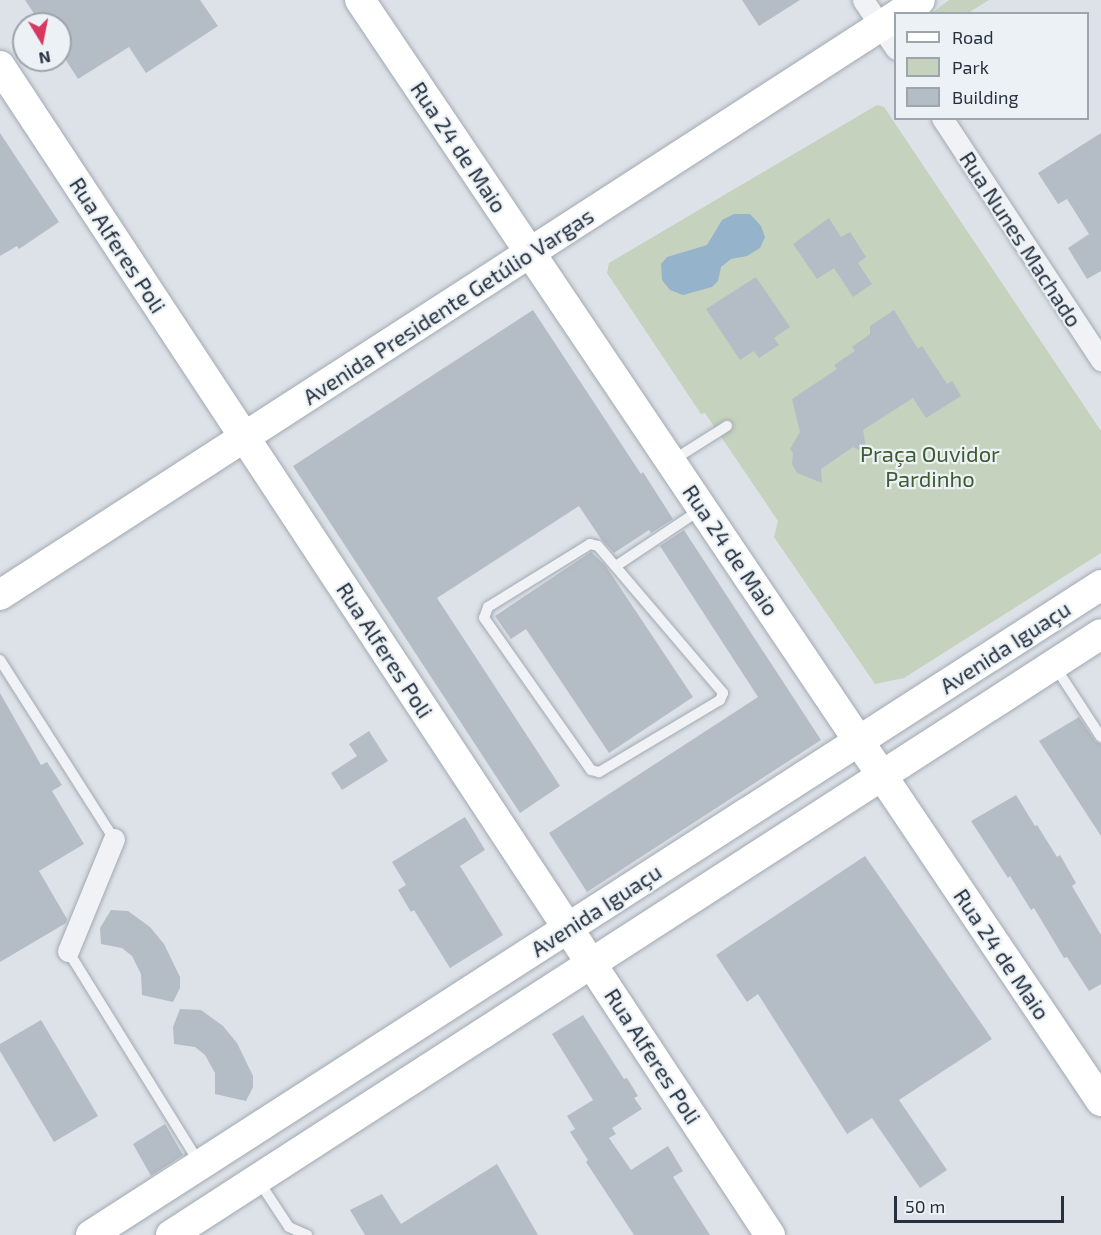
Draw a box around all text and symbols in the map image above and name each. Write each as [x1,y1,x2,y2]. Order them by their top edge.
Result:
north arrow [12,12,72,72]
legend [894,12,1089,120]
text: Road [952,26,993,48]
text: N [38,48,52,69]
text: Park [952,56,989,78]
street label: Rua 24 de Maio [405,76,513,218]
text: Building [952,86,1019,108]
street label: Rua Nunes Machado [954,146,1088,332]
street label: Rua Alferes Poli [64,172,172,318]
street label: Avenida Presidente Getúlio Vargas [298,202,598,410]
park label: Praça Ouvidor Pardinho [860,440,1000,492]
street label: Rua 24 de Maio [677,479,785,621]
street label: Rua Alferes Poli [331,577,439,723]
street label: Avenida Iguaçu [935,595,1075,699]
street label: Avenida Iguaçu [526,858,666,962]
street label: Rua 24 de Maio [948,883,1056,1025]
street label: Rua Alferes Poli [599,983,707,1129]
scale bar [897,1184,1066,1222]
text: 50 m [905,1195,945,1217]

